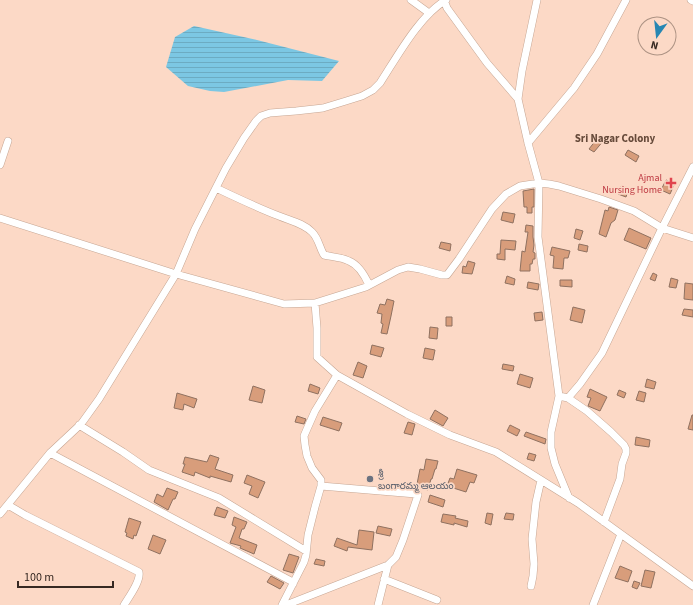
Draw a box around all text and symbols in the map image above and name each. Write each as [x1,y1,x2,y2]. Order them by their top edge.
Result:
north arrow [637,16,677,56]
text: N [649,37,660,53]
district label: Sri Nagar Colony [575,131,656,146]
place label: Ajmal Nursing Home [602,171,662,197]
marker: Ajmal Nursing Home [665,177,677,189]
place label: శ్రీ బంగారమ్మ ఆలయం [378,467,454,493]
marker: శ్రీ బంగారమ్మ ఆలయం [365,474,375,484]
scale bar [18,563,113,589]
text: 100 m [24,569,54,586]

